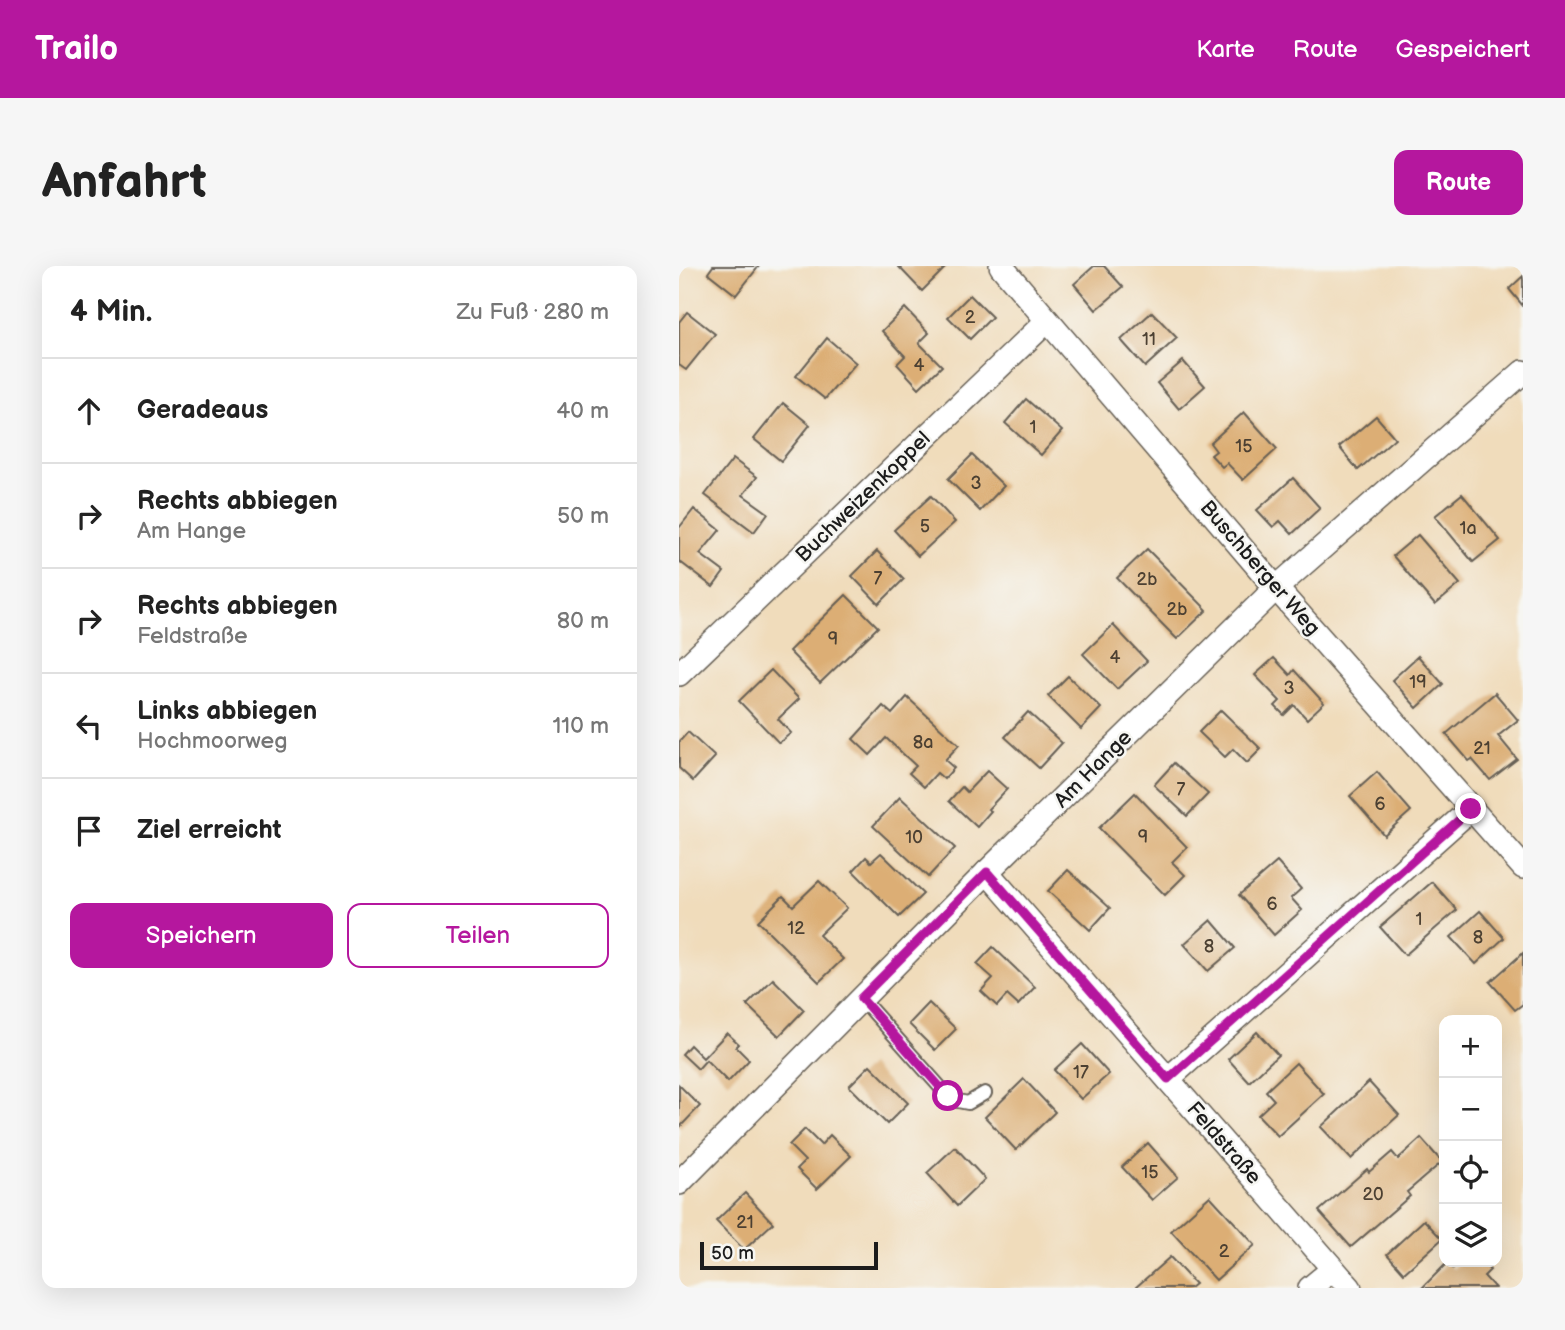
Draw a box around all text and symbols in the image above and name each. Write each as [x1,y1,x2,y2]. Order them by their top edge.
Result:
text: Trailo [35,29,118,69]
text: Karte [1196,35,1255,64]
text: Route [1293,35,1358,64]
text: Gespeichert [1396,35,1530,64]
button: Route [1394,150,1523,215]
text: Anfahrt [42,153,207,212]
text: 4 Min. [70,294,152,330]
text: Zu Fuß · 280 m [457,298,609,326]
house number: 2 [965,307,976,328]
house number: 11 [1142,329,1156,350]
house number: 4 [914,355,925,376]
icon: ahead [70,392,108,430]
text: Geradeaus [137,395,268,426]
text: 40 m [556,397,609,425]
house number: 1 [1030,417,1036,438]
street label: Buchweizenkoppel [791,426,935,568]
house number: 15 [1235,436,1253,457]
house number: 3 [970,473,982,494]
text: Rechts abbiegen [137,486,338,517]
street label: Buschberger Weg [1195,495,1325,641]
icon: right [70,497,108,535]
text: 50 m [557,502,609,530]
house number: 5 [920,516,930,537]
text: Am Hange [137,517,246,545]
house number: 1a [1459,518,1477,539]
house number: 7 [874,568,883,589]
house number: 2b [1137,569,1157,590]
text: Rechts abbiegen [137,591,338,622]
house number: 2b [1167,599,1187,620]
icon: right [70,602,108,640]
text: 80 m [557,607,609,635]
text: Feldstraße [137,622,248,650]
house number: 9 [828,629,838,650]
house number: 4 [1110,647,1121,668]
house number: 19 [1409,672,1427,693]
house number: 3 [1283,678,1295,699]
text: Links abbiegen [137,696,317,727]
icon: left [70,707,108,745]
text: 110 m [552,712,609,740]
street label: Am Hange [1049,725,1137,813]
text: Hochmoorweg [137,727,287,755]
house number: 8a [913,732,933,753]
house number: 21 [1473,738,1491,759]
house number: 7 [1177,779,1186,800]
route end [1455,793,1486,824]
house number: 6 [1375,794,1386,815]
icon: arrive [70,812,108,850]
text: Ziel erreicht [137,815,281,846]
house number: 10 [905,827,923,848]
house number: 9 [1138,827,1148,848]
house number: 6 [1267,894,1278,915]
button: Speichern [70,903,333,968]
button: Teilen [347,903,609,968]
house number: 1 [1416,909,1422,930]
house number: 12 [787,918,805,939]
house number: 8 [1473,927,1483,948]
house number: 8 [1204,936,1214,957]
map controls [1439,1015,1502,1267]
button: + [1439,1015,1502,1078]
house number: 17 [1073,1062,1089,1083]
button: − [1439,1078,1502,1141]
route start [932,1080,963,1111]
street label: Feldstraße [1181,1097,1267,1189]
button: locate [1439,1141,1502,1204]
house number: 15 [1141,1162,1159,1183]
house number: 20 [1362,1184,1384,1205]
button: layers [1439,1204,1502,1267]
house number: 21 [736,1212,754,1233]
scale bar [700,1239,879,1271]
house number: 2 [1219,1241,1230,1262]
text: 50 m [711,1242,754,1265]

